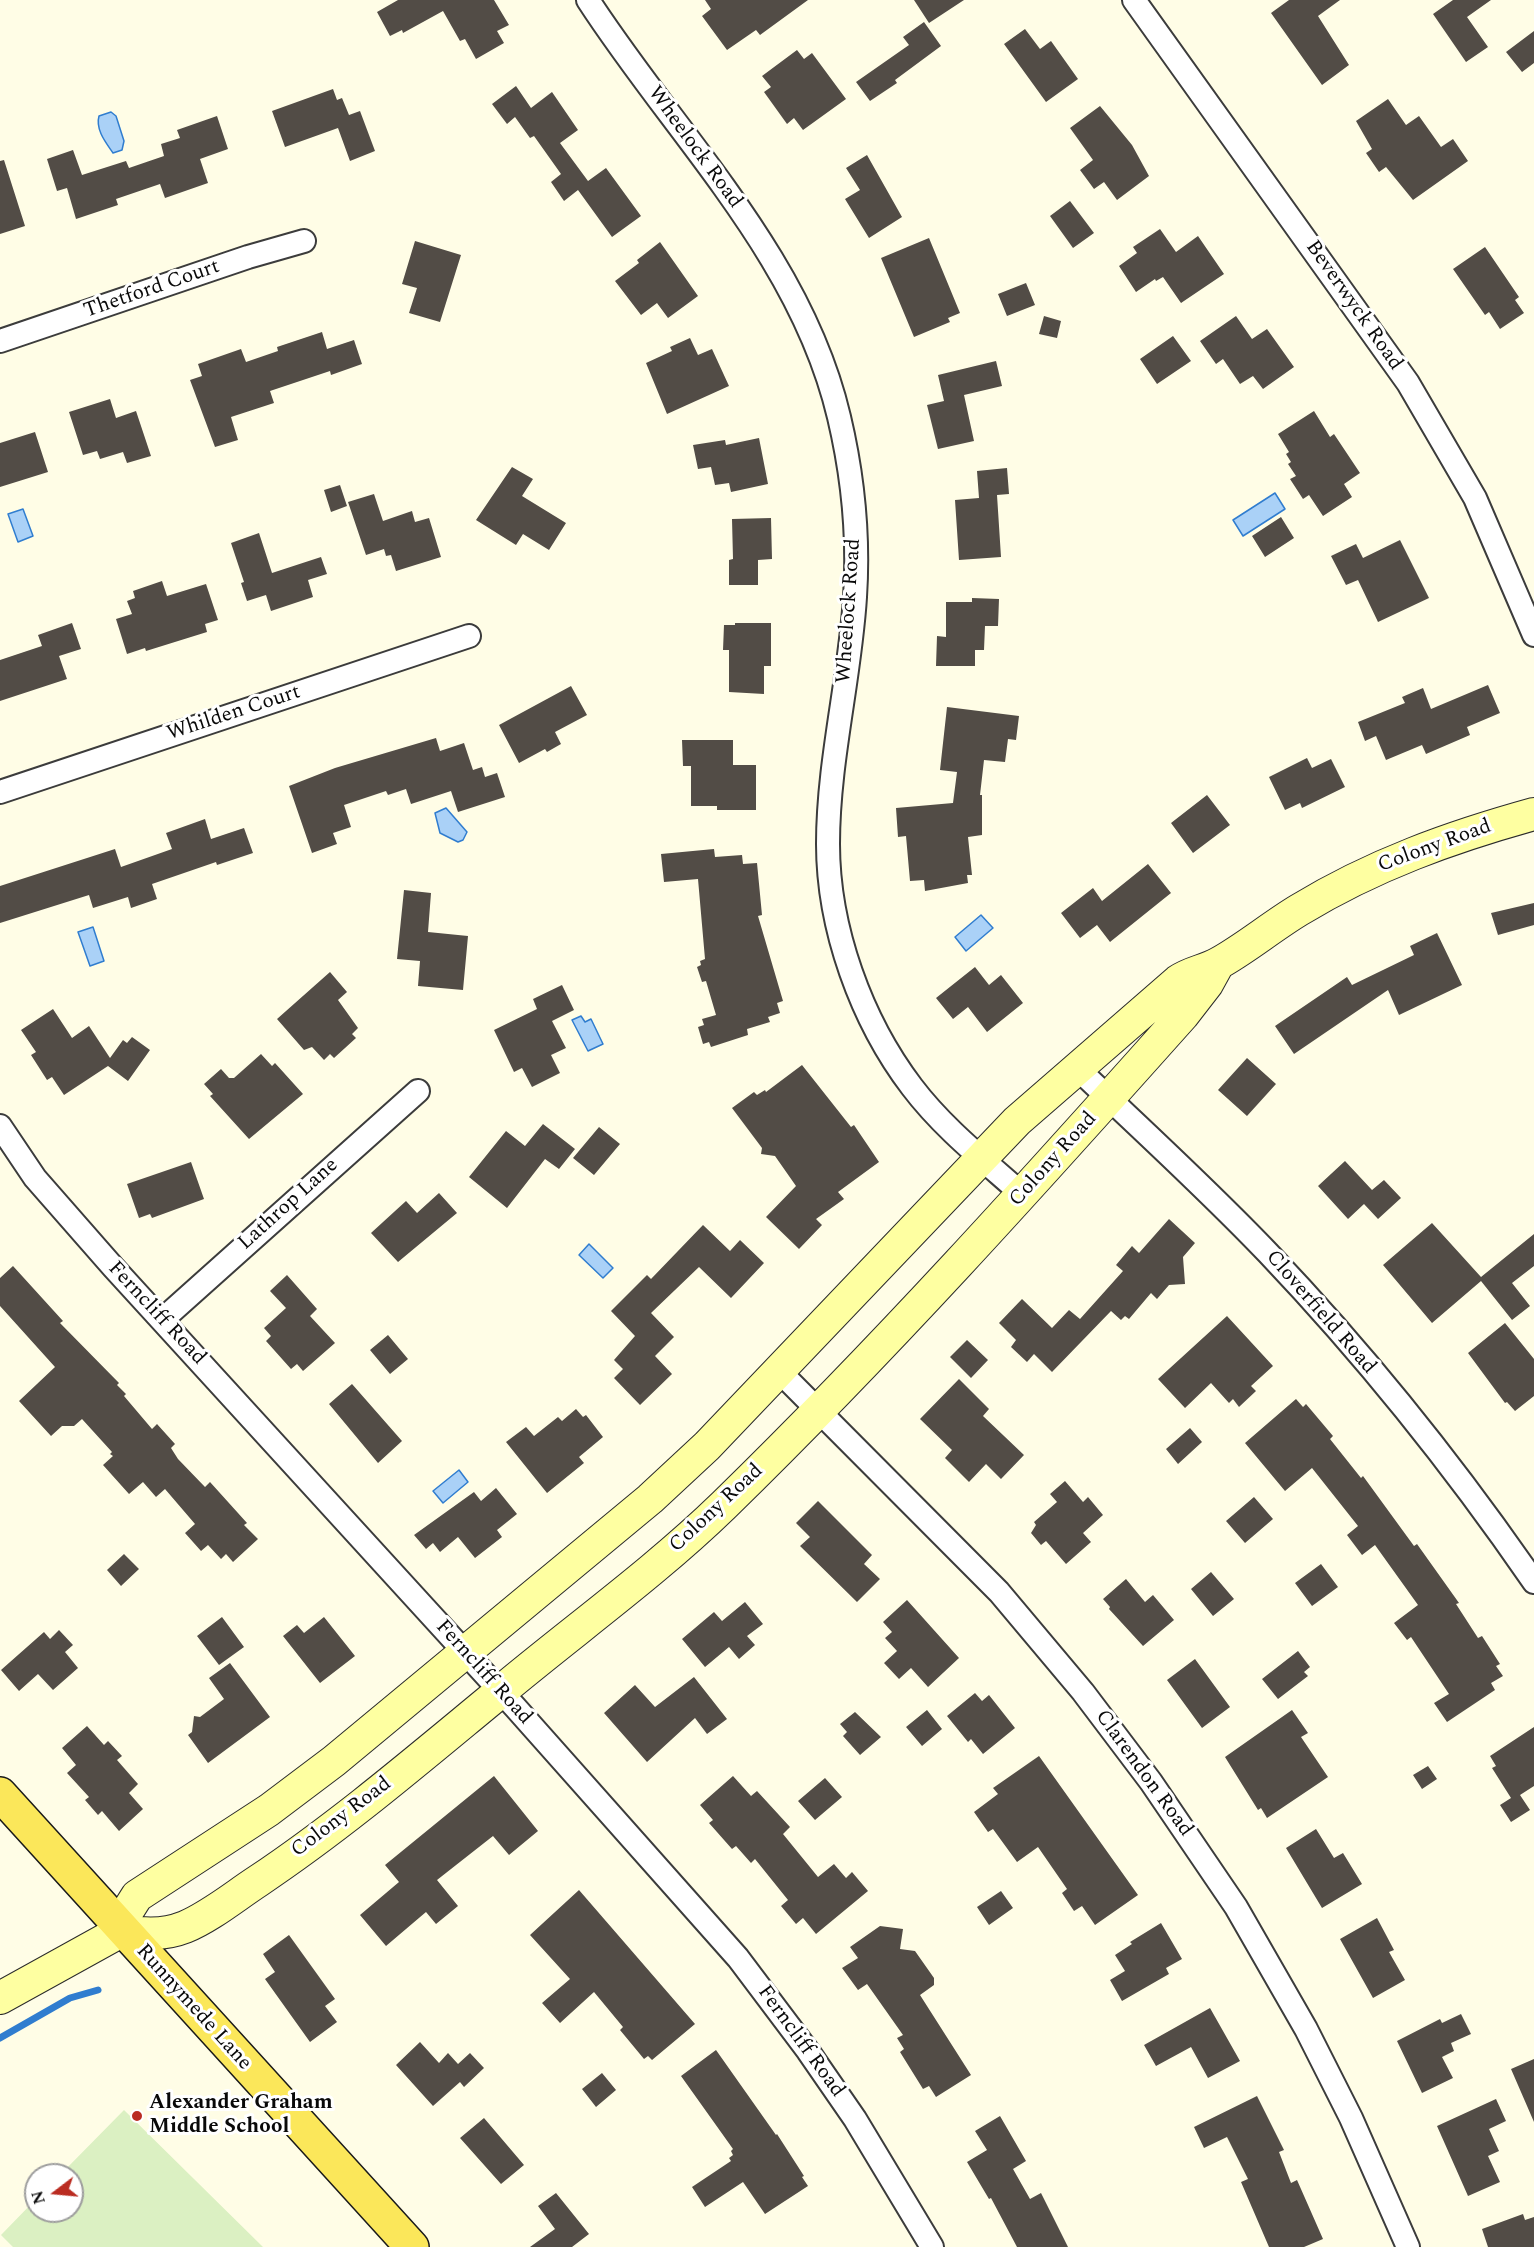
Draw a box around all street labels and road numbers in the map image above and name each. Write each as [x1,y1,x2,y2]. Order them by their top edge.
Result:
street label: Wheelock Road [641,82,747,214]
street label: Beverwyck Road [1299,236,1407,376]
street label: Thetford Court [81,255,223,325]
street label: Wheelock Road [832,538,868,684]
street label: Whilden Court [164,681,304,747]
street label: Colony Road [1375,815,1495,879]
street label: Colony Road [1005,1107,1103,1213]
street label: Lathrop Lane [234,1153,344,1257]
street label: Cloverfield Road [1259,1246,1381,1380]
street label: Ferncliff Road [102,1257,210,1371]
street label: Colony Road [665,1459,769,1559]
street label: Ferncliff Road [429,1615,537,1731]
street label: Clarendon Road [1089,1706,1197,1842]
street label: Colony Road [287,1772,397,1864]
street label: Runnymede Lane [130,1940,256,2076]
street label: Ferncliff Road [751,1981,849,2103]

